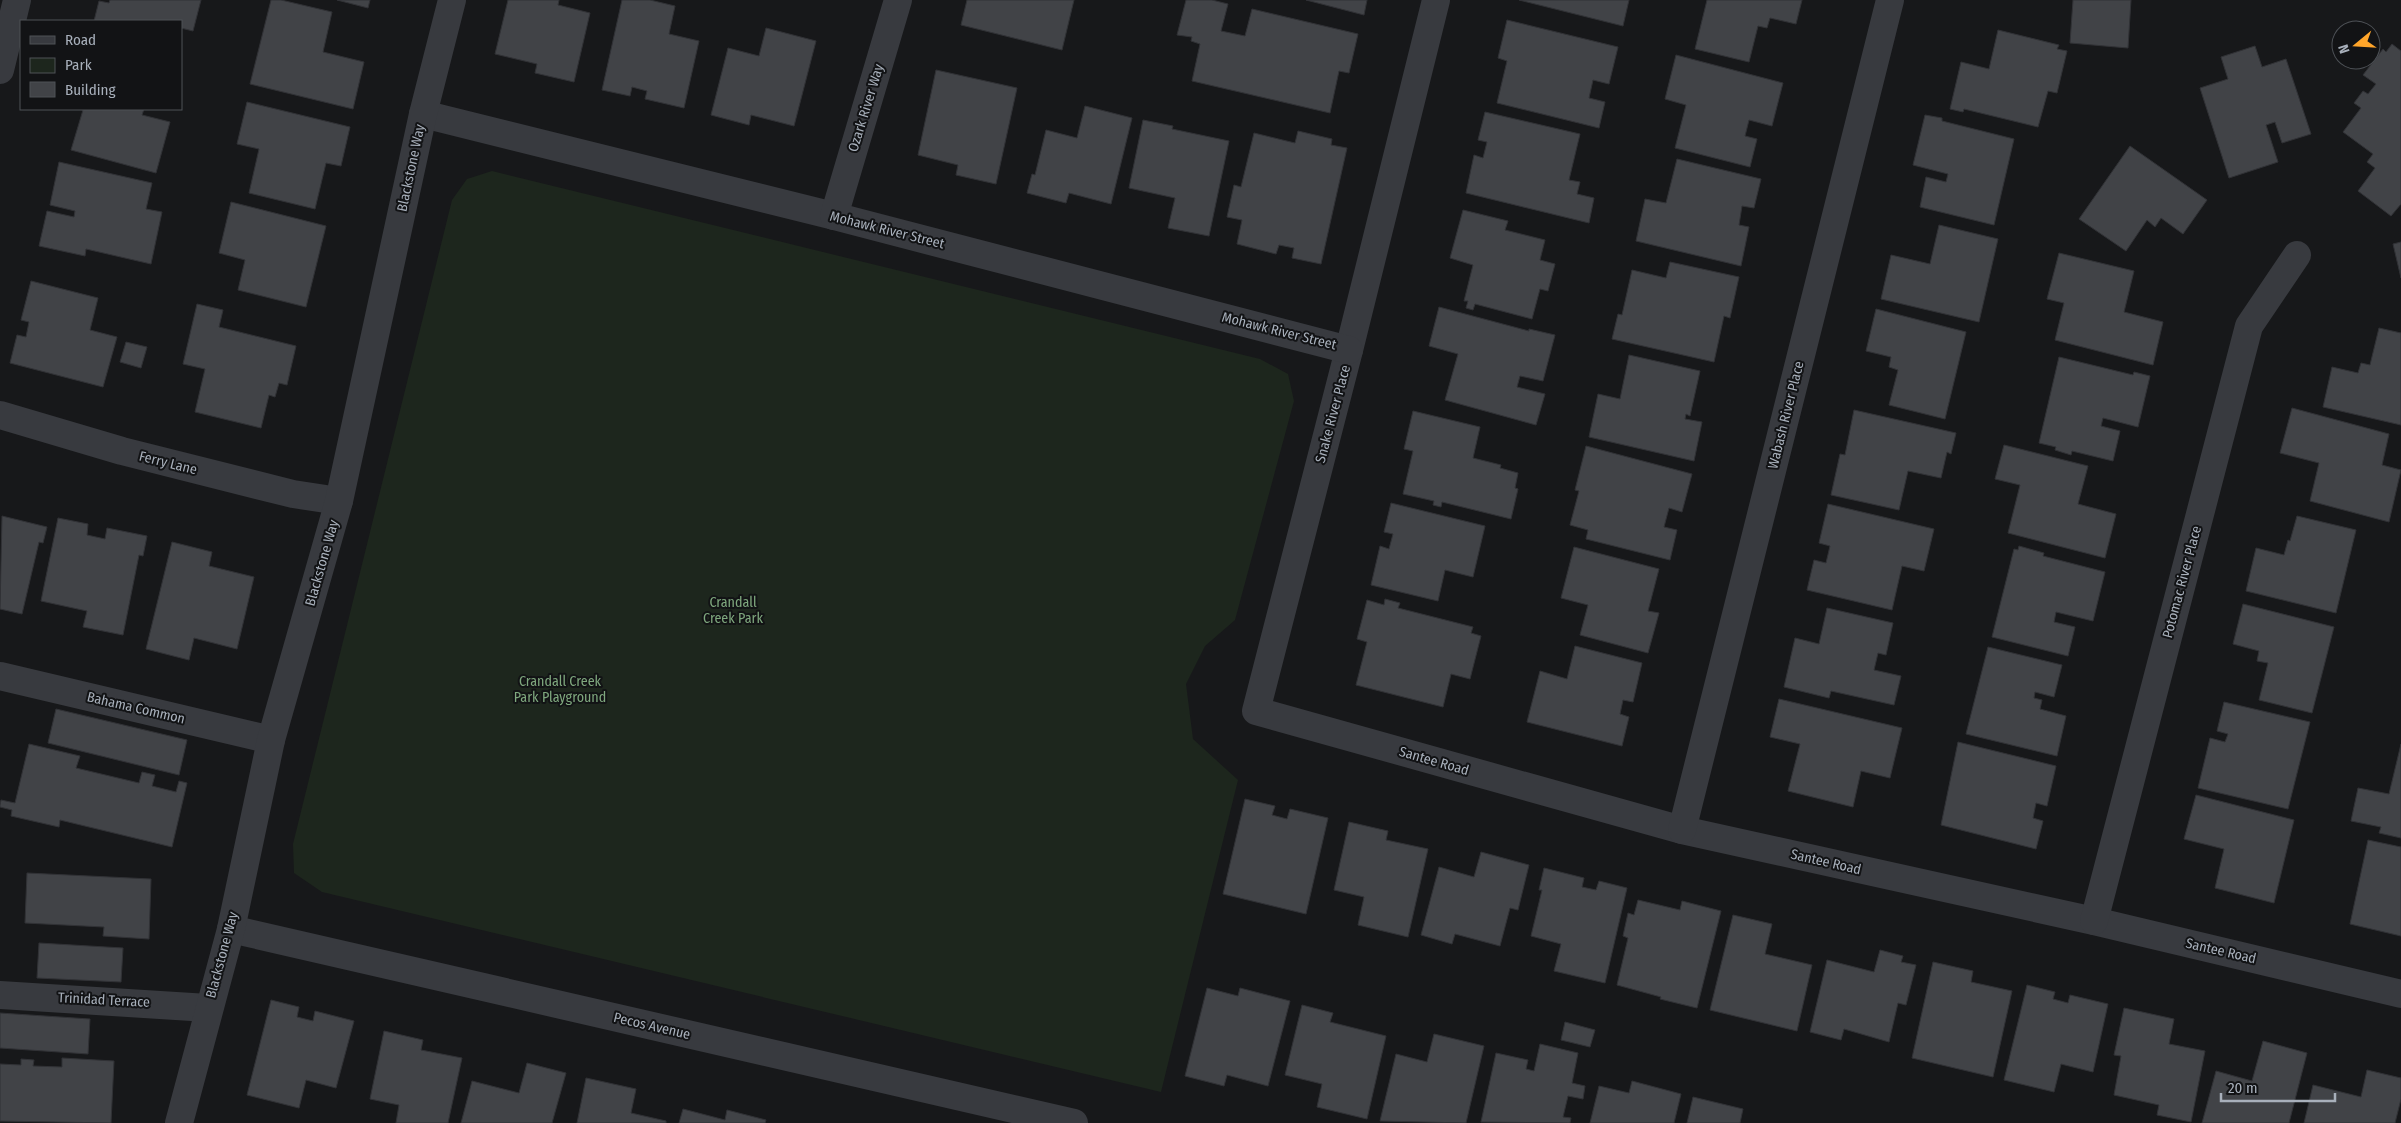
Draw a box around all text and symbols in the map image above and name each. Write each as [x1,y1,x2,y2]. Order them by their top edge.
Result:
legend [20,20,182,110]
north arrow [2331,20,2381,70]
text: Road [65,31,96,49]
text: N [2335,42,2353,55]
text: Park [65,56,92,74]
street label: Ozark River Way [845,61,888,154]
text: Building [65,81,116,99]
street label: Blackstone Way [393,122,429,213]
street label: Mohawk River Street [828,208,946,253]
street label: Mohawk River Street [1220,309,1338,354]
street label: Wabash River Place [1764,359,1808,471]
street label: Snake River Place [1312,363,1354,465]
street label: Ferry Lane [137,448,199,478]
street label: Blackstone Way [302,517,343,608]
street label: Potomac River Place [2159,524,2205,640]
park label: Crandall Creek Park [703,594,763,627]
park label: Crandall Creek Park Playground [514,673,606,706]
street label: Bahama Common [85,688,187,728]
street label: Santee Road [1397,743,1471,779]
street label: Santee Road [1789,846,1863,878]
street label: Blackstone Way [202,909,242,1000]
street label: Santee Road [2184,935,2258,967]
street label: Trinidad Terrace [58,989,150,1011]
street label: Pecos Avenue [612,1009,692,1043]
scale bar [2221,1070,2335,1102]
text: 20 m [2228,1079,2258,1097]

